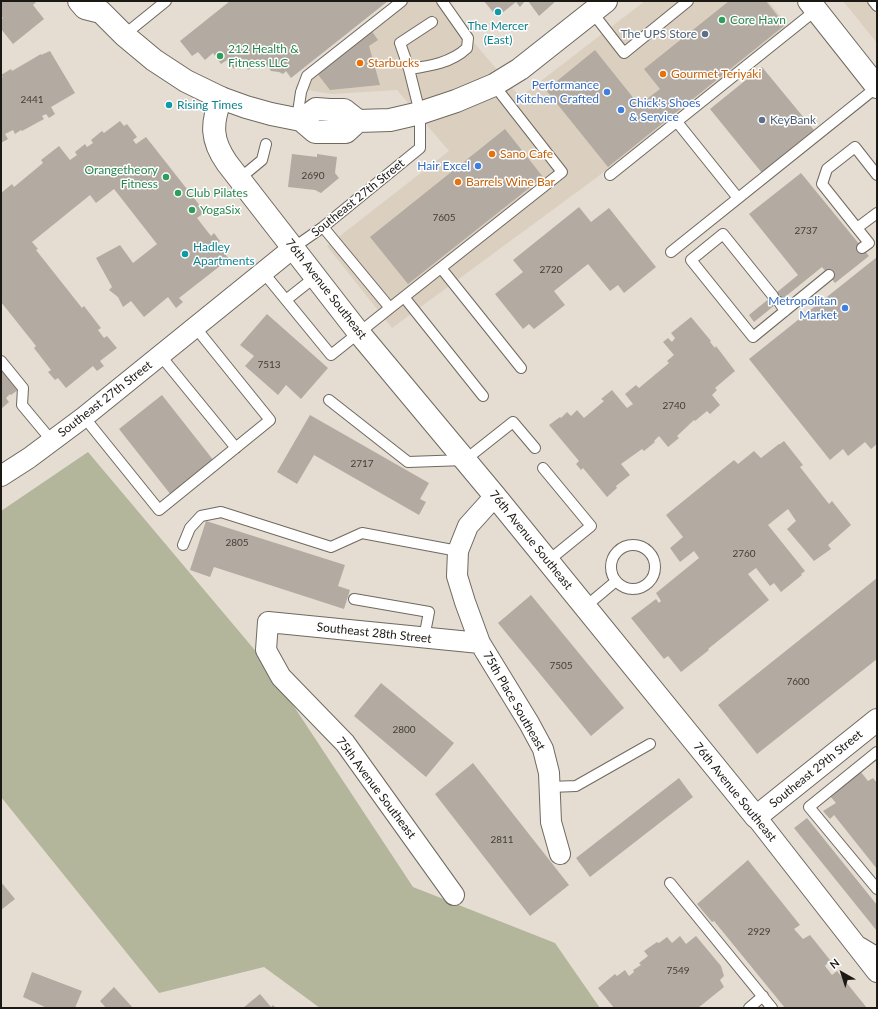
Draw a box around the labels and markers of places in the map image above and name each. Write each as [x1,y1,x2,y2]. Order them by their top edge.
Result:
marker: The Mercer (East) [493,7,503,17]
place label: Core Havn [730,13,786,27]
marker: Core Havn [717,15,727,25]
place label: The Mercer (East) [468,19,528,47]
place label: The UPS Store [621,27,697,41]
marker: The UPS Store [700,29,710,39]
place label: 212 Health & Fitness LLC [228,42,299,70]
marker: 212 Health & Fitness LLC [215,51,225,61]
place label: Starbucks [368,56,419,70]
marker: Starbucks [355,58,365,68]
place label: Gourmet Teriyaki [671,67,761,81]
marker: Gourmet Teriyaki [658,69,668,79]
place label: Performance Kitchen Crafted [516,78,599,106]
marker: Performance Kitchen Crafted [602,87,612,97]
place label: Chick's Shoes & Service [629,96,700,124]
place label: Rising Times [177,98,243,112]
marker: Rising Times [164,100,174,110]
marker: Chick's Shoes & Service [616,105,626,115]
place label: KeyBank [770,113,816,127]
marker: KeyBank [757,115,767,125]
place label: Sano Cafe [500,147,553,161]
marker: Sano Cafe [487,149,497,159]
place label: Hair Excel [417,159,470,173]
marker: Hair Excel [473,161,483,171]
place label: Orangetheory Fitness [84,163,158,191]
marker: Orangetheory Fitness [161,172,171,182]
place label: Barrels Wine Bar [466,175,555,189]
marker: Barrels Wine Bar [453,177,463,187]
place label: Club Pilates [186,186,248,200]
marker: Club Pilates [173,188,183,198]
place label: YogaSix [200,203,240,217]
marker: YogaSix [187,205,197,215]
place label: Hadley Apartments [193,240,255,268]
marker: Hadley Apartments [180,249,190,259]
place label: Metropolitan Market [768,294,837,322]
marker: Metropolitan Market [840,303,850,313]

